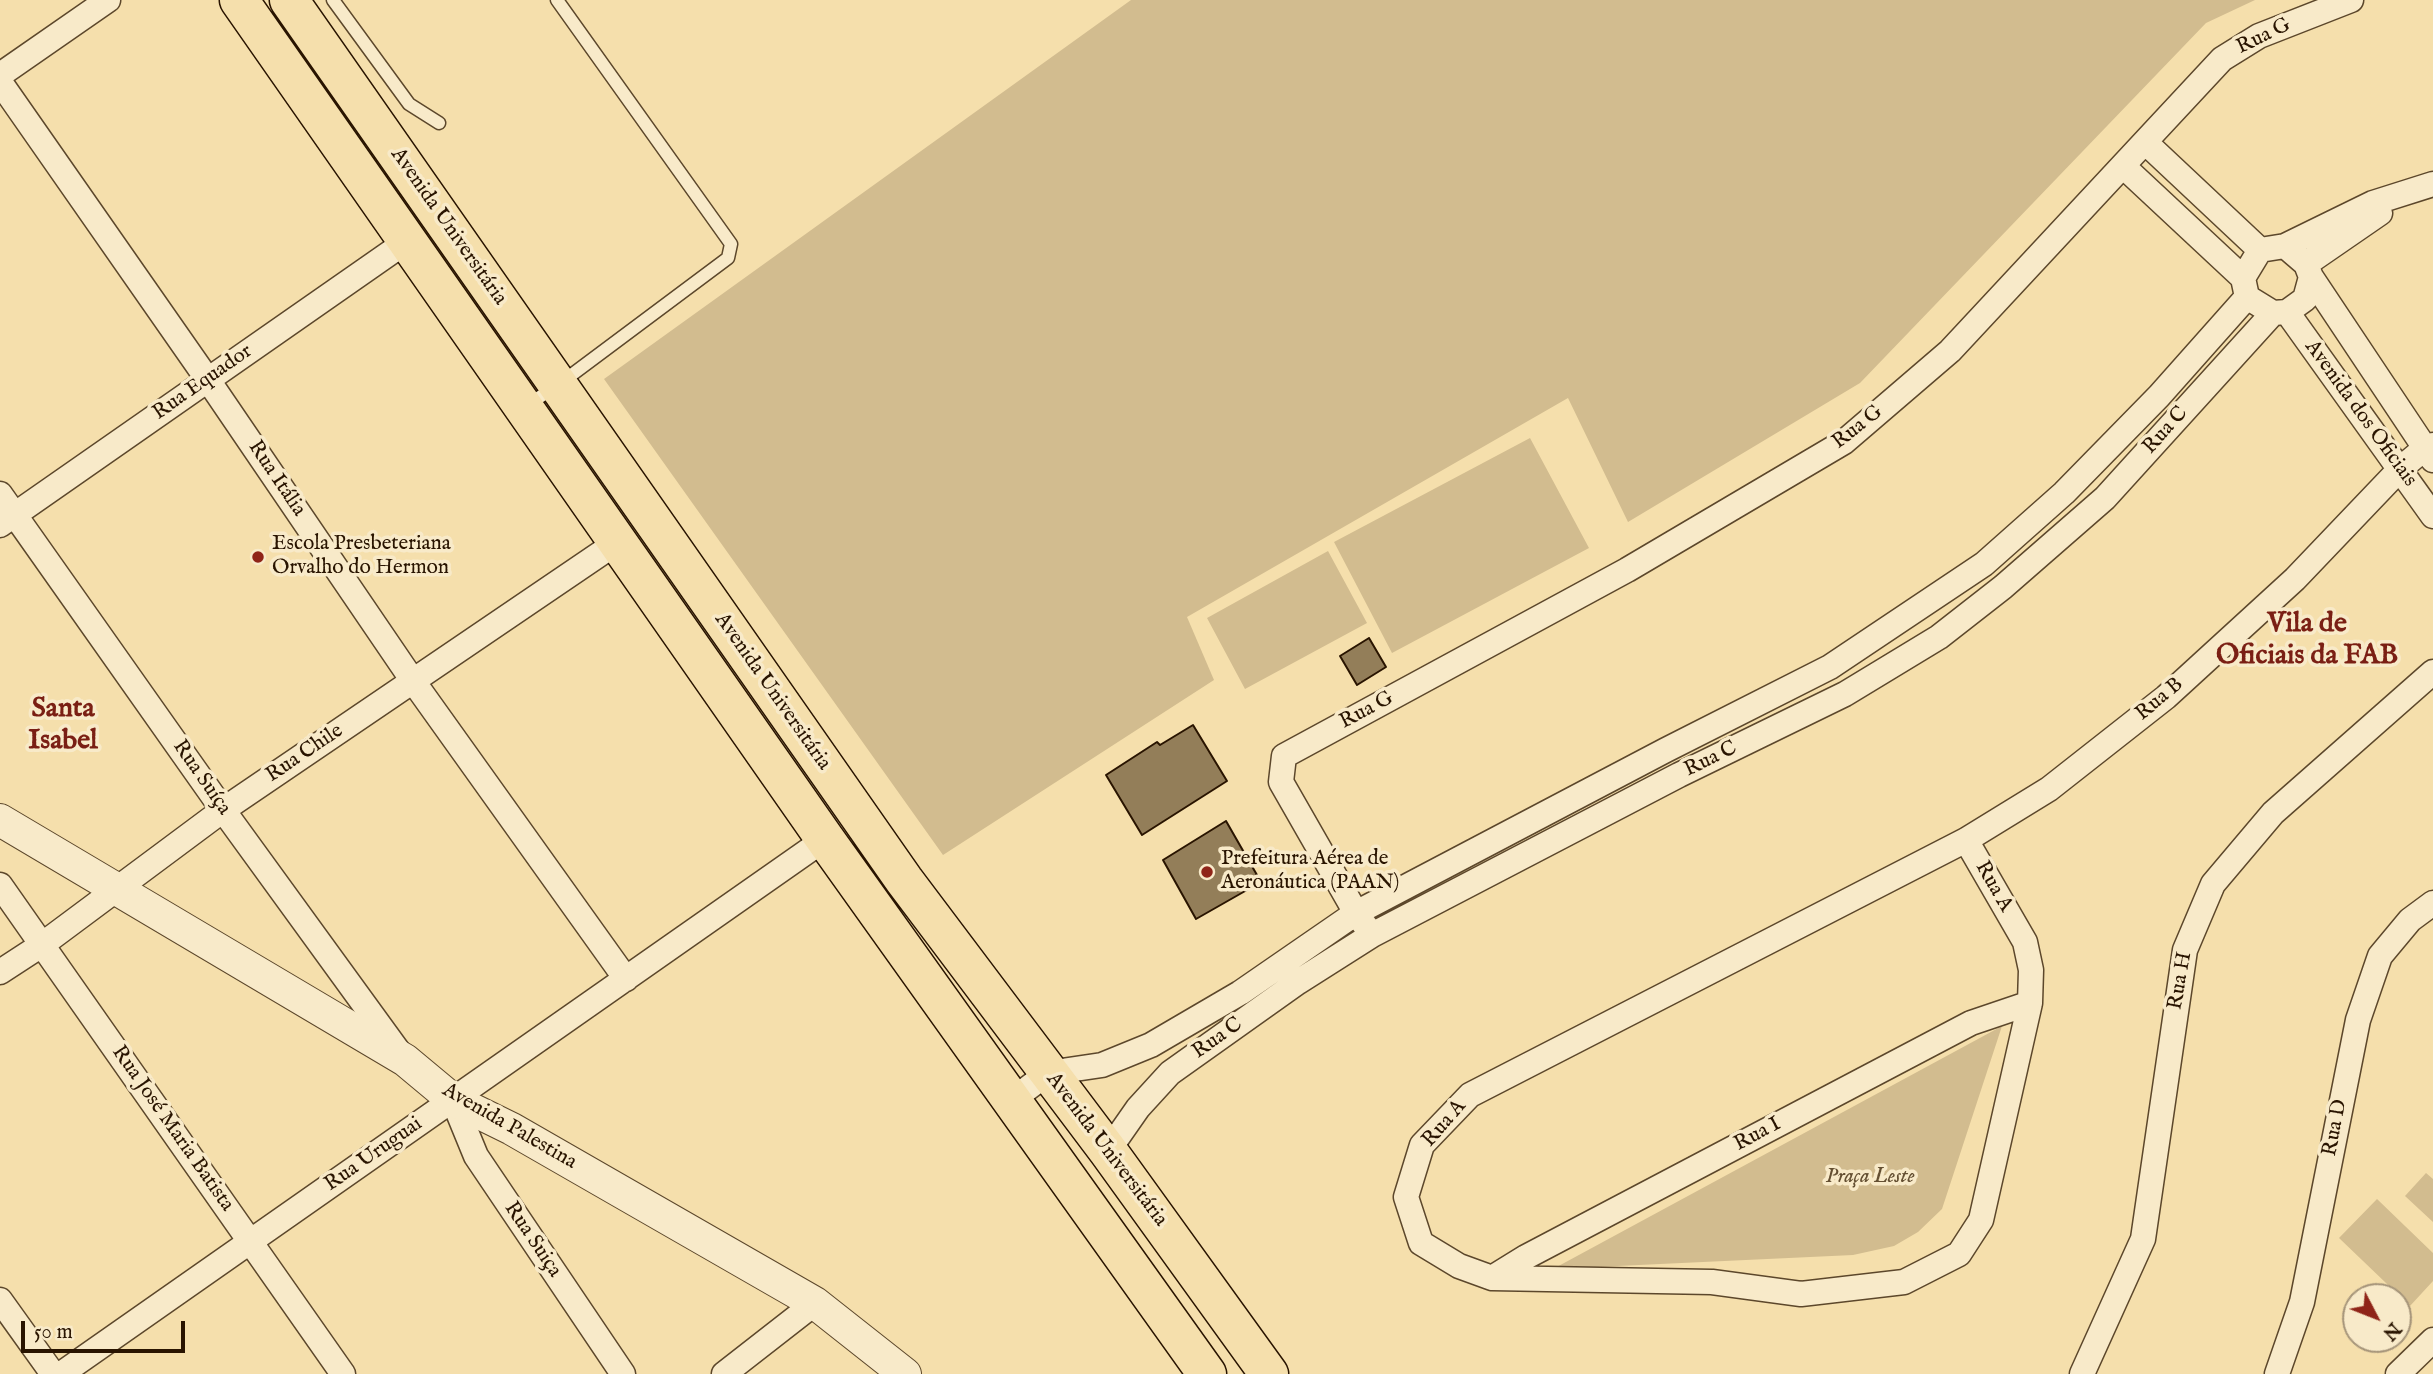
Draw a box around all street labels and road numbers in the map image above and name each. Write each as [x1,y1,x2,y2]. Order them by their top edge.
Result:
street label: Rua G [2233,13,2295,61]
street label: Avenida Universitária [384,143,512,311]
street label: Avenida dos Oficiais [2298,336,2422,492]
street label: Rua Equador [148,340,258,426]
street label: Rua G [1828,400,1888,456]
street label: Rua C [2138,402,2194,460]
street label: Rua Itália [242,436,310,522]
street label: Avenida Universitária [708,608,836,776]
street label: Rua B [2131,673,2189,727]
street label: Rua G [1336,686,1398,736]
street label: Rua Chile [262,719,348,789]
street label: Rua Suíça [166,736,236,820]
street label: Rua C [1681,737,1741,783]
street label: Rua A [1968,857,2018,917]
street label: Rua H [2164,950,2198,1012]
street label: Rua C [1188,1013,1248,1065]
street label: Rua José Maria Batista [105,1041,239,1217]
street label: Avenida Universitária [1040,1068,1172,1232]
street label: Avenida Palestina [437,1078,581,1176]
street label: Rua A [1418,1095,1472,1153]
street label: Rua D [2318,1097,2354,1159]
street label: Rua Uruguai [320,1112,428,1198]
street label: Rua I [1730,1112,1786,1158]
street label: Rua Suiça [498,1197,566,1283]

